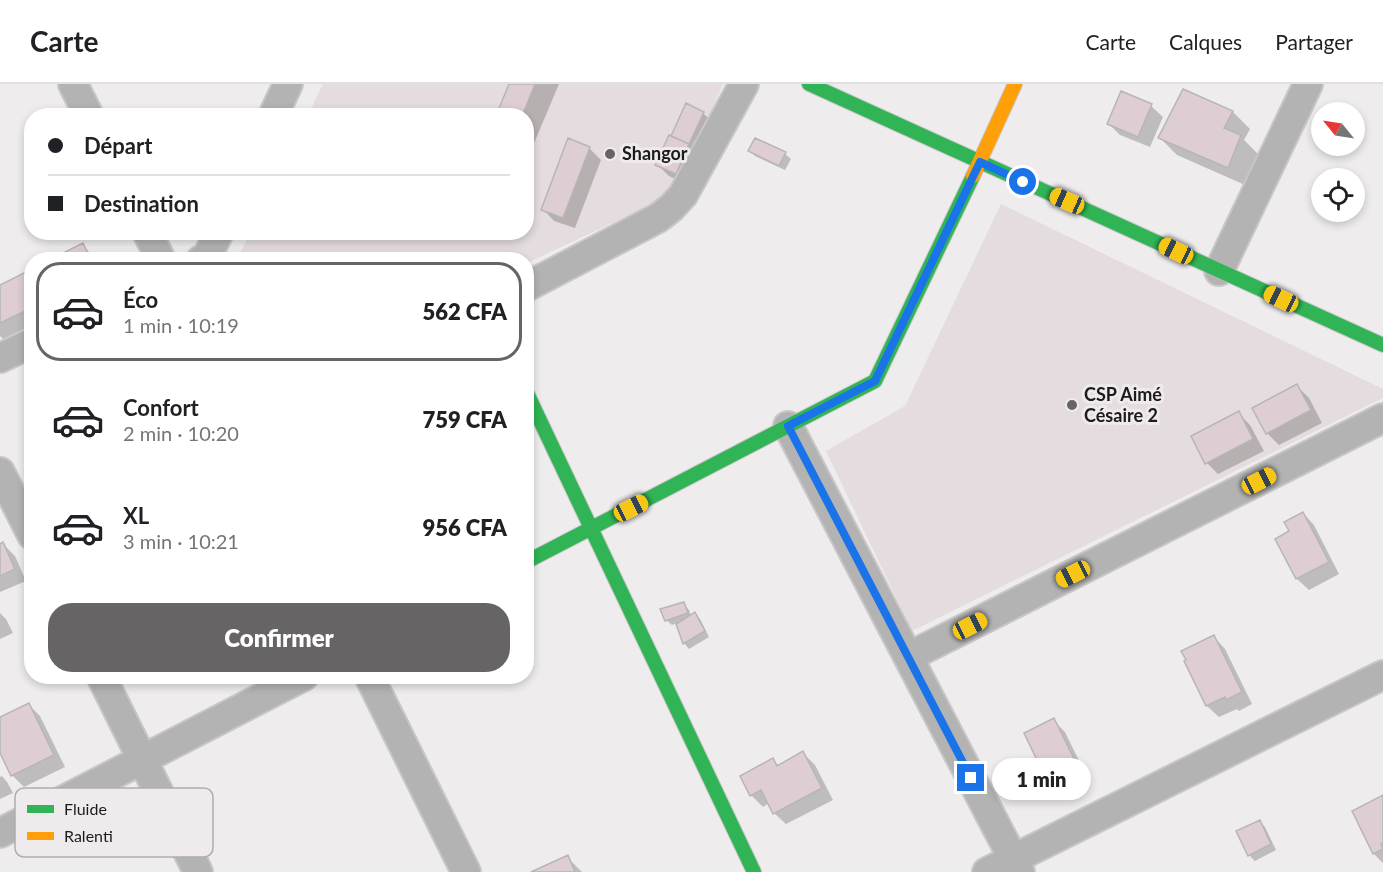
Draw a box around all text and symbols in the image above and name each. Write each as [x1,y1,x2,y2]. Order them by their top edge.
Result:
text: Carte [30,24,98,58]
text: Carte [1085,29,1136,54]
text: Calques [1169,29,1242,54]
text: Partager [1275,29,1353,54]
north arrow [1311,102,1365,156]
map controls [1311,102,1365,222]
text: Départ [84,132,152,159]
place label: Shangor [622,142,688,164]
marker: Shangor [603,147,617,161]
route start [1009,168,1036,195]
button: locate [1311,168,1365,222]
car [1047,185,1087,217]
text: Destination [84,190,199,217]
car [1156,235,1196,267]
car [1261,283,1301,315]
icon: car [51,285,105,339]
text: Éco [123,286,158,313]
text: 562 CFA [422,298,507,325]
text: 1 min · 10:19 [123,313,239,337]
place label: CSP Aimé Césaire 2 [1084,383,1162,426]
icon: car [51,393,105,447]
text: Confort [123,394,199,421]
marker: CSP Aimé Césaire 2 [1065,398,1079,412]
text: 759 CFA [422,406,507,433]
text: 2 min · 10:20 [123,421,239,445]
car [1239,465,1279,497]
car [611,492,651,524]
icon: car [51,501,105,555]
text: XL [123,502,149,529]
text: 956 CFA [422,514,507,541]
text: 3 min · 10:21 [123,529,239,553]
car [1053,558,1093,590]
button: Confirmer [48,603,510,672]
car [950,610,990,642]
callout: 1 min [992,757,1091,799]
route end [957,764,984,791]
text: 1 min [1017,767,1066,791]
legend [15,788,213,857]
text: Fluide [64,799,107,818]
text: Ralenti [64,826,113,845]

